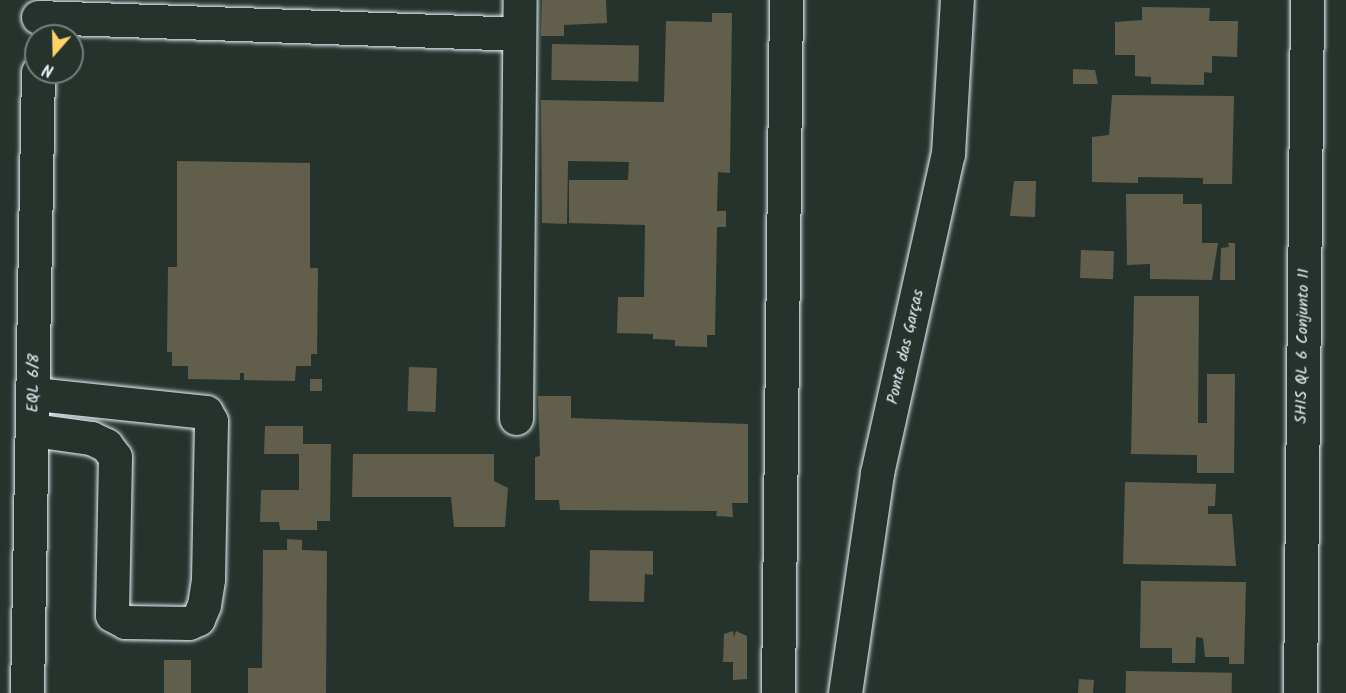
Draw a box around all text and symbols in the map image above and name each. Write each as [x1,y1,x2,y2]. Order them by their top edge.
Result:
north arrow [24,24,84,84]
text: N [39,56,57,83]
street label: SHIS QL 6 Conjunto 11 [1292,268,1314,424]
street label: Ponte das Garças [883,288,929,406]
street label: EQL 6/8 [24,353,44,413]

